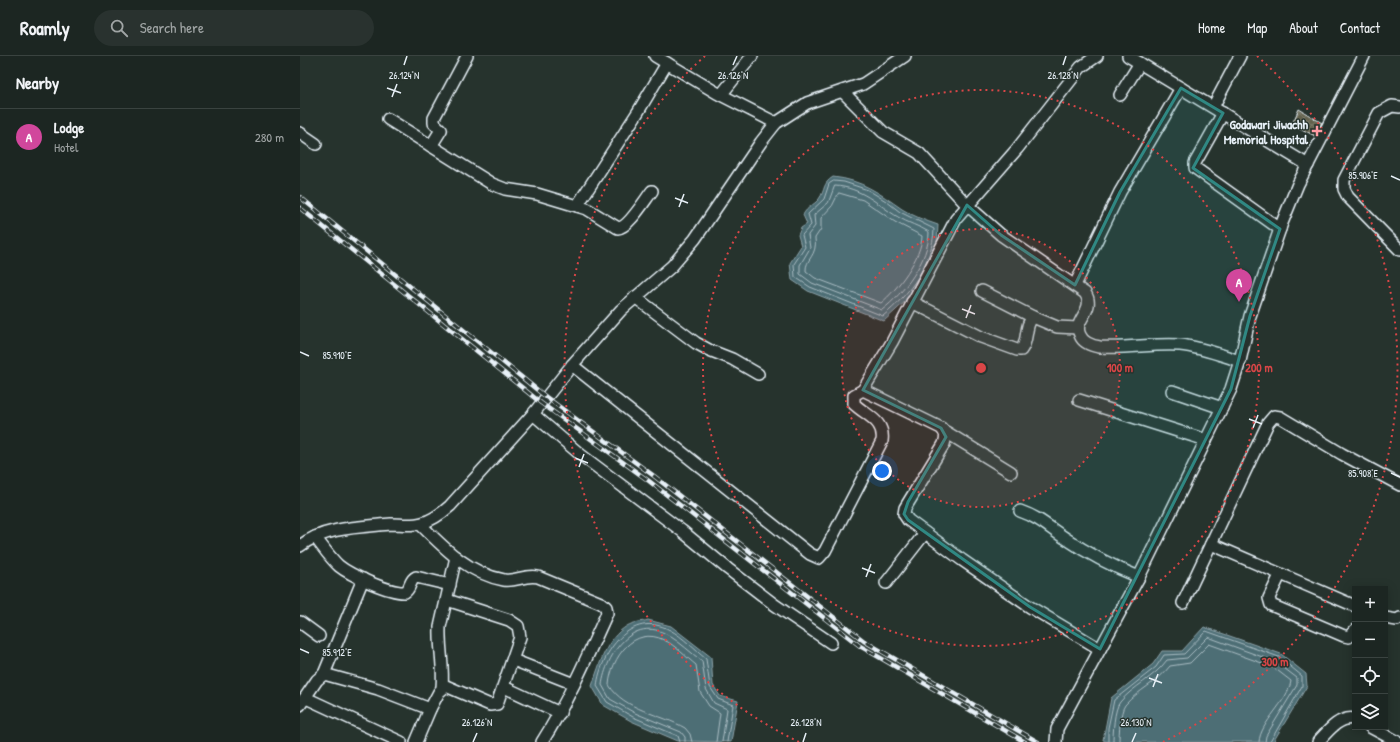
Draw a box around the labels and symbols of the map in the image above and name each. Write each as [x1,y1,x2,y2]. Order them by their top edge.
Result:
text: 26.124°N [389,69,419,82]
text: 26.126°N [718,69,748,82]
text: 26.128°N [1047,69,1079,82]
place label: Godawari Jiwachh Memorial Hospital [1224,115,1309,149]
marker: Godawari Jiwachh Memorial Hospital [1311,125,1323,137]
text: 85.906°E [1348,169,1378,182]
pin: A [1226,269,1252,302]
text: 85.910°E [322,349,352,362]
text: 100 m [1107,359,1133,376]
text: 200 m [1245,359,1273,376]
centre of rings [974,361,988,375]
your location [872,461,892,481]
text: 85.908°E [1348,467,1379,480]
text: 85.912°E [322,646,352,659]
text: 300 m [1261,653,1289,670]
text: 26.126°N [462,716,492,729]
text: 26.128°N [790,716,822,729]
text: 26.130°N [1120,716,1152,729]

